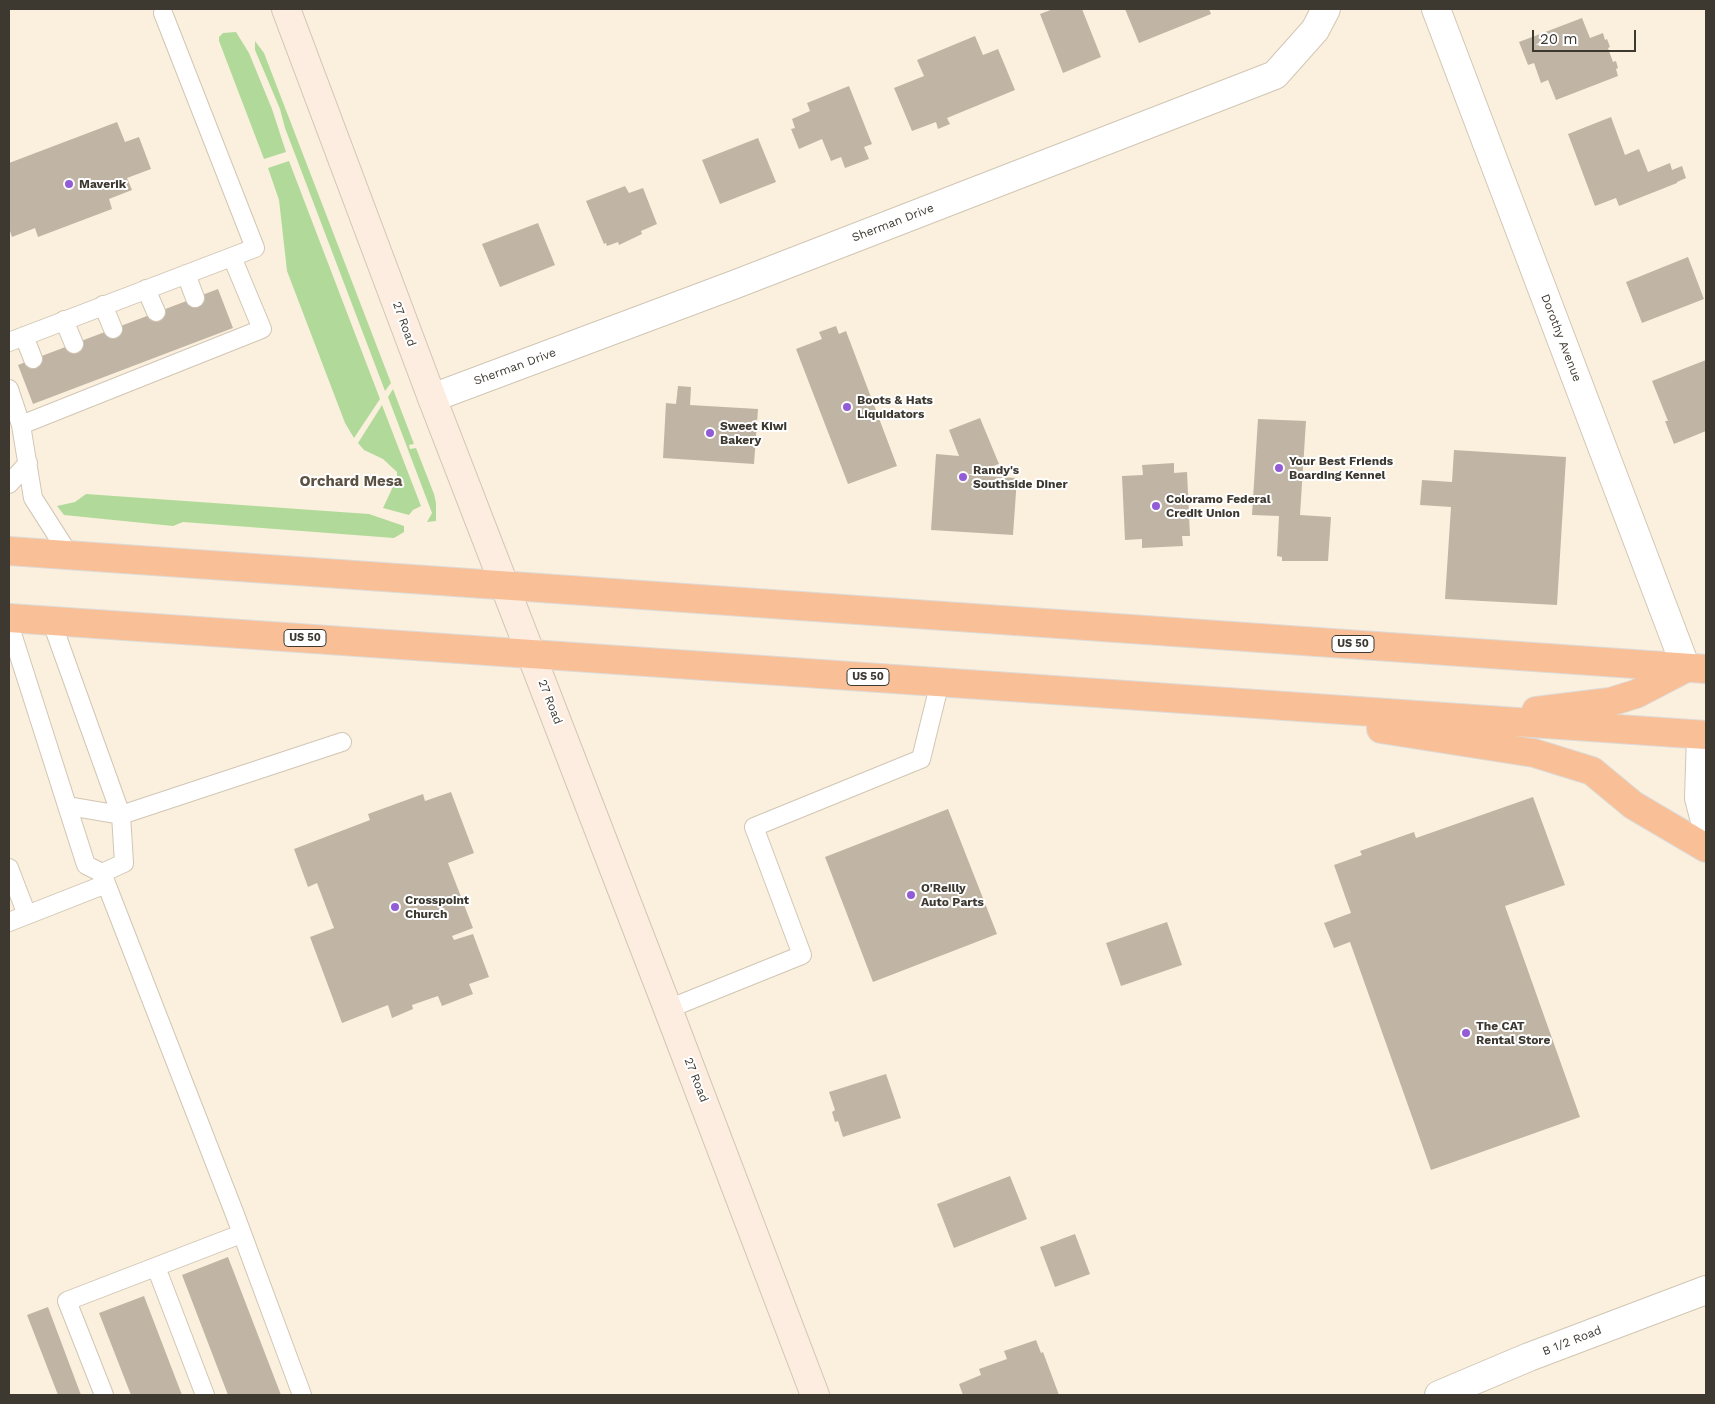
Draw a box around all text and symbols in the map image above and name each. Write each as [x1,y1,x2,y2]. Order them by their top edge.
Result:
scale bar [1535,20,1639,52]
text: 20 m [1540,30,1578,48]
place label: Maverik [79,177,126,191]
marker: Maverik [63,178,75,190]
street label: Sherman Drive [850,201,936,245]
street label: Dorothy Avenue [1538,292,1584,384]
street label: 27 Road [389,300,419,348]
street label: Sherman Drive [472,345,558,389]
place label: Boots & Hats Liquidators [857,393,933,421]
marker: Boots & Hats Liquidators [841,401,853,413]
place label: Sweet Kiwi Bakery [720,419,787,447]
marker: Sweet Kiwi Bakery [704,427,716,439]
place label: Your Best Friends Boarding Kennel [1289,454,1393,482]
marker: Your Best Friends Boarding Kennel [1273,462,1285,474]
place label: Randy's Southside Diner [973,463,1068,491]
marker: Randy's Southside Diner [957,471,969,483]
district label: Orchard Mesa [300,473,402,491]
place label: Coloramo Federal Credit Union [1166,492,1271,520]
marker: Coloramo Federal Credit Union [1150,500,1162,512]
road number: US 50 [284,630,326,646]
road number: US 50 [1332,636,1374,652]
road number: US 50 [847,669,889,686]
street label: 27 Road [535,678,565,726]
place label: O'Reilly Auto Parts [921,881,984,909]
marker: O'Reilly Auto Parts [905,889,917,901]
place label: Crosspoint Church [405,893,469,921]
marker: Crosspoint Church [389,901,401,913]
place label: The CAT Rental Store [1476,1019,1550,1047]
marker: The CAT Rental Store [1460,1027,1472,1039]
street label: 27 Road [681,1056,711,1104]
street label: B 1/2 Road [1540,1323,1604,1359]

